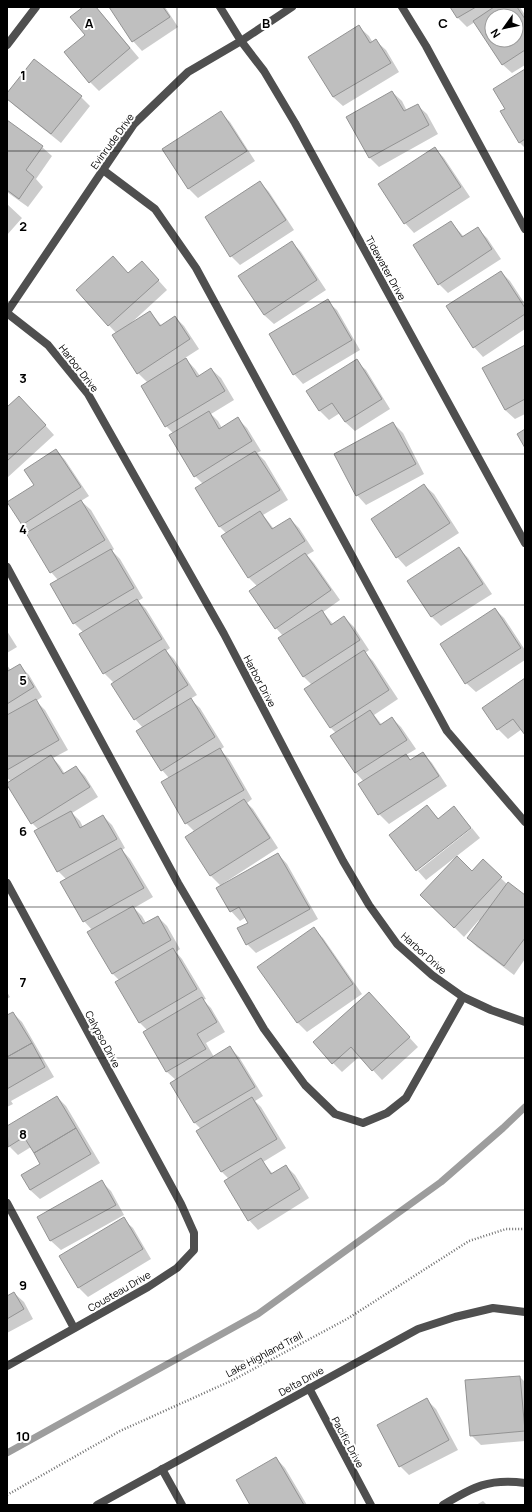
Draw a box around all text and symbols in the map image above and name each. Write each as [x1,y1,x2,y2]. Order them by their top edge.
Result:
north arrow [484,8,524,48]
text: A [85,14,94,32]
text: B [262,14,270,32]
text: C [438,14,448,32]
text: N [487,26,504,41]
text: 1 [20,66,26,84]
street label: Evinrude Drive [87,110,137,172]
text: 2 [19,217,27,235]
street label: Tidewater Drive [363,233,410,303]
street label: Harbor Drive [56,341,102,395]
text: 3 [19,369,27,387]
text: 4 [19,520,27,538]
street label: Harbor Drive [240,653,280,710]
text: 5 [19,671,27,689]
text: 6 [19,822,27,840]
street label: Harbor Drive [398,929,450,977]
text: 7 [20,973,27,991]
street label: Calypso Drive [82,1008,124,1070]
text: 8 [19,1125,27,1143]
street label: Cousteau Drive [85,1267,153,1315]
text: 9 [19,1276,27,1294]
street label: Lake Highland Trail [223,1328,305,1380]
street label: Delta Drive [276,1363,326,1399]
street label: Pacific Drive [329,1414,367,1470]
text: 10 [16,1427,30,1445]

